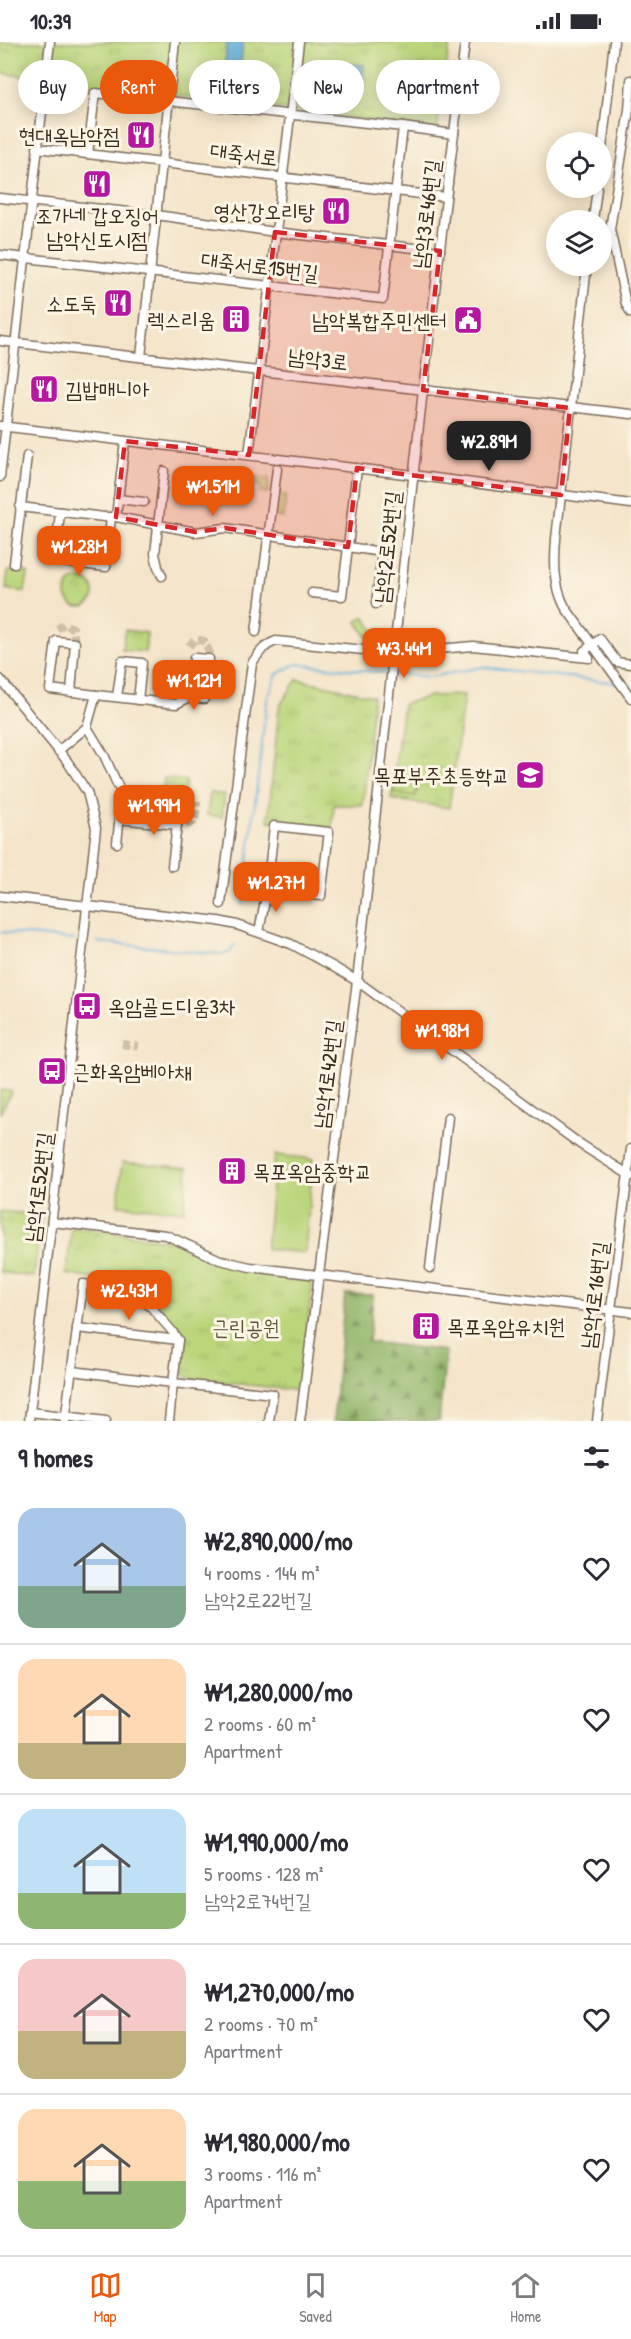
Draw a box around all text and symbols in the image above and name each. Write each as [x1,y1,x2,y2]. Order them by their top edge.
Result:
text: 10:39 [30,6,71,36]
chip: Buy [18,60,88,114]
chip: Rent [100,60,177,114]
chip: Filters [189,60,280,114]
chip: New [292,60,364,114]
chip: Apartment [376,60,500,114]
restaurant icon: 현대옥남악점 [125,119,157,151]
place label: 현대옥남악점 [19,121,120,150]
map controls [546,132,612,276]
button: locate [546,132,612,198]
street label: 대죽서로 [209,135,279,173]
street label: 남악3로46번길 [405,157,447,270]
restaurant icon: 조가네 갑오징어 남악신도시점 [81,168,113,200]
restaurant icon: 영산강오리탕 [320,195,352,227]
place label: 영산강오리탕 [214,197,315,226]
place label: 조가네 갑오징어 남악신도시점 [35,201,159,254]
button: layers [546,210,612,276]
street label: 대죽서로15번길 [200,244,320,288]
restaurant icon: 소도둑 [102,287,134,319]
place label: 소도둑 [46,289,97,318]
building icon: 렉스리움 [220,303,252,335]
public building icon: 남악복합주민센터 [452,304,484,336]
place label: 렉스리움 [147,305,215,334]
place label: 남악복합주민센터 [312,306,447,335]
street label: 남악3로 [286,341,350,377]
restaurant icon: 김밥매니아 [28,373,60,405]
place label: 김밥매니아 [65,375,150,404]
pin: ₩2.89M [440,421,538,472]
text: ₩2.89M [461,427,517,454]
pin: ₩1.51M [164,466,262,517]
text: ₩1.51M [186,472,240,499]
street label: 남악2로52번길 [367,489,407,605]
pin: ₩1.28M [30,526,128,577]
text: ₩1.28M [51,532,107,559]
pin: ₩3.44M [355,628,453,679]
text: ₩3.44M [376,634,432,661]
pin: ₩1.12M [145,660,243,711]
text: ₩1.12M [167,666,221,693]
school or university icon: 목포부주초등학교 [514,759,546,791]
place label: 목포부주초등학교 [374,761,509,790]
pin: ₩1.99M [105,785,203,836]
text: ₩1.99M [127,791,181,818]
pin: ₩1.27M [227,862,325,913]
text: ₩1.27M [247,868,305,895]
bus stop icon: 옥암골드디움3차 [71,990,103,1022]
place label: 옥암골드디움3차 [108,992,236,1021]
pin: ₩1.98M [393,1010,491,1061]
text: ₩1.98M [415,1016,469,1043]
street label: 남악1로42번길 [306,1018,348,1130]
bus stop icon: 근화옥암베아채 [36,1055,68,1087]
place label: 근화옥암베아채 [73,1057,191,1086]
street label: 남악1로52번길 [17,1130,59,1244]
building icon: 목포옥암중학교 [216,1155,248,1187]
place label: 목포옥암중학교 [253,1157,371,1186]
street label: 남악1로16번길 [573,1239,615,1350]
pin: ₩2.43M [80,1270,178,1321]
text: ₩2.43M [101,1276,157,1303]
building icon: 목포옥암유치원 [410,1310,442,1342]
place label: 목포옥암유치원 [447,1312,565,1341]
park label: 근린공원 [212,1313,280,1342]
text: 9 homes [18,1440,93,1475]
icon: filters [580,1441,613,1474]
text: ₩2,890,000/mo [204,1523,353,1558]
icon: home [66,1532,138,1604]
icon: heart [580,1552,613,1585]
text: 4 rooms · 144 m² [204,1559,319,1586]
text: 남악2로22번길 [204,1586,313,1613]
text: ₩1,280,000/mo [204,1674,352,1709]
icon: home [66,1683,138,1755]
icon: heart [580,1703,613,1736]
text: 2 rooms · 60 m² [204,1710,316,1737]
text: Apartment [204,1737,282,1764]
text: ₩1,990,000/mo [204,1824,348,1859]
icon: home [66,1833,138,1905]
icon: heart [580,1853,613,1886]
text: 5 rooms · 128 m² [204,1860,323,1887]
text: 남악2로74번길 [204,1887,311,1914]
text: ₩1,270,000/mo [204,1974,354,2009]
icon: home [66,1983,138,2055]
icon: heart [580,2003,613,2036]
text: 2 rooms · 70 m² [204,2010,318,2037]
text: Apartment [204,2037,282,2064]
text: ₩1,980,000/mo [204,2124,350,2159]
icon: home [66,2133,138,2205]
icon: heart [580,2153,613,2186]
text: 3 rooms · 116 m² [204,2160,321,2187]
text: Apartment [204,2187,282,2214]
tab: Map [89,2269,122,2327]
tab: Saved [299,2269,332,2327]
tab: Home [509,2269,542,2327]

